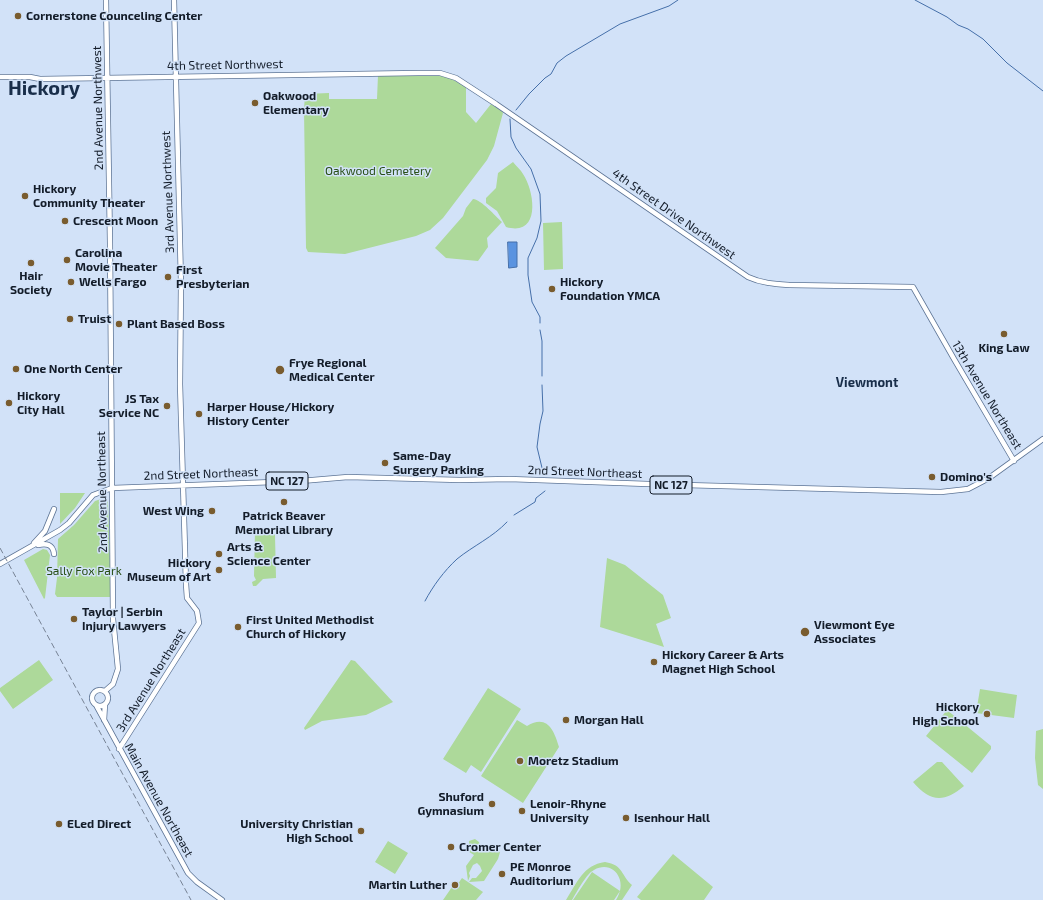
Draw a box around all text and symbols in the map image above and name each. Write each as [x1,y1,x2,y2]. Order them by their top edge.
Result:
place label: Cornerstone Counceling Center [26,9,202,23]
marker: Cornerstone Counceling Center [13,11,23,21]
street label: 2nd Avenue Northwest [90,46,106,170]
street label: 4th Street Northwest [167,57,283,73]
district label: Hickory [8,76,80,100]
place label: Oakwood Elementary [263,89,329,117]
marker: Oakwood Elementary [250,98,260,108]
street label: 3rd Avenue Northwest [159,131,177,253]
park label: Oakwood Cemetery [325,164,431,178]
street label: 4th Street Drive Northwest [610,166,738,262]
place label: Hickory Community Theater [33,182,145,210]
marker: Hickory Community Theater [20,191,30,201]
place label: Crescent Moon [73,214,158,228]
marker: Crescent Moon [60,216,70,226]
place label: Carolina Movie Theater [75,246,157,274]
marker: Carolina Movie Theater [62,255,72,265]
marker: Hair Society [26,258,36,268]
place label: First Presbyterian [176,263,250,291]
place label: Hair Society [10,269,52,297]
marker: First Presbyterian [163,272,173,282]
place label: Wells Fargo [79,275,146,289]
place label: Hickory Foundation YMCA [560,275,660,303]
marker: Wells Fargo [66,277,76,287]
marker: Hickory Foundation YMCA [547,284,557,294]
place label: Truist [78,312,111,326]
marker: Truist [65,314,75,324]
place label: Plant Based Boss [127,317,225,331]
marker: Plant Based Boss [114,319,124,329]
marker: King Law [999,329,1009,339]
street label: 13th Avenue Northeast [949,338,1025,452]
place label: King Law [978,341,1030,355]
place label: Frye Regional Medical Center [289,356,375,384]
place label: One North Center [24,362,122,376]
marker: One North Center [11,364,21,374]
marker: Frye Regional Medical Center [274,364,286,376]
district label: Viewmont [836,375,898,391]
place label: Hickory City Hall [17,389,65,417]
place label: JS Tax Service NC [99,392,159,420]
marker: Hickory City Hall [4,398,14,408]
place label: Harper House/Hickory History Center [207,400,334,428]
marker: JS Tax Service NC [162,401,172,411]
marker: Harper House/Hickory History Center [194,409,204,419]
street label: 2nd Avenue Northeast [94,431,110,553]
place label: Same-Day Surgery Parking [393,449,484,477]
marker: Same-Day Surgery Parking [380,458,390,468]
street label: 2nd Street Northeast [527,463,643,481]
street label: 2nd Street Northeast [143,465,259,483]
place label: Domino's [940,470,992,484]
road number: NC 127 [266,472,308,490]
marker: Domino's [927,472,937,482]
road number: NC 127 [650,476,692,494]
marker: Patrick Beaver Memorial Library [279,497,289,507]
place label: West Wing [143,504,204,518]
marker: West Wing [207,506,217,516]
place label: Patrick Beaver Memorial Library [235,509,333,537]
place label: Arts & Science Center [227,540,311,568]
marker: Arts & Science Center [214,549,224,559]
place label: Hickory Museum of Art [127,556,211,584]
park label: Sally Fox Park [46,564,122,578]
marker: Hickory Museum of Art [214,565,224,575]
place label: Taylor | Serbin Injury Lawyers [82,605,166,633]
place label: First United Methodist Church of Hickory [246,613,374,641]
marker: Taylor | Serbin Injury Lawyers [69,614,79,624]
place label: Viewmont Eye Associates [814,618,895,646]
marker: First United Methodist Church of Hickory [233,622,243,632]
street label: 3rd Avenue Northeast [113,626,189,734]
marker: Viewmont Eye Associates [799,626,811,638]
place label: Hickory Career & Arts Magnet High School [662,648,784,676]
marker: Hickory Career & Arts Magnet High School [649,657,659,667]
place label: Hickory High School [912,700,979,728]
marker: Hickory High School [982,709,992,719]
place label: Morgan Hall [574,713,644,727]
marker: Morgan Hall [561,715,571,725]
street label: Main Avenue Northeast [122,741,196,859]
place label: Moretz Stadium [528,754,619,768]
marker: Moretz Stadium [515,756,525,766]
place label: Shuford Gymnasium [417,790,484,818]
place label: Lenoir-Rhyne University [530,797,606,825]
marker: Shuford Gymnasium [487,799,497,809]
marker: Lenoir-Rhyne University [517,806,527,816]
place label: Isenhour Hall [634,811,710,825]
marker: Isenhour Hall [621,813,631,823]
place label: ELed Direct [67,817,131,831]
place label: University Christian High School [240,817,353,845]
marker: ELed Direct [54,819,64,829]
marker: University Christian High School [356,826,366,836]
place label: Cromer Center [459,840,541,854]
marker: Cromer Center [446,842,456,852]
place label: PE Monroe Auditorium [510,860,574,888]
marker: PE Monroe Auditorium [497,869,507,879]
place label: Martin Luther [368,878,447,892]
marker: Martin Luther [450,880,460,890]

